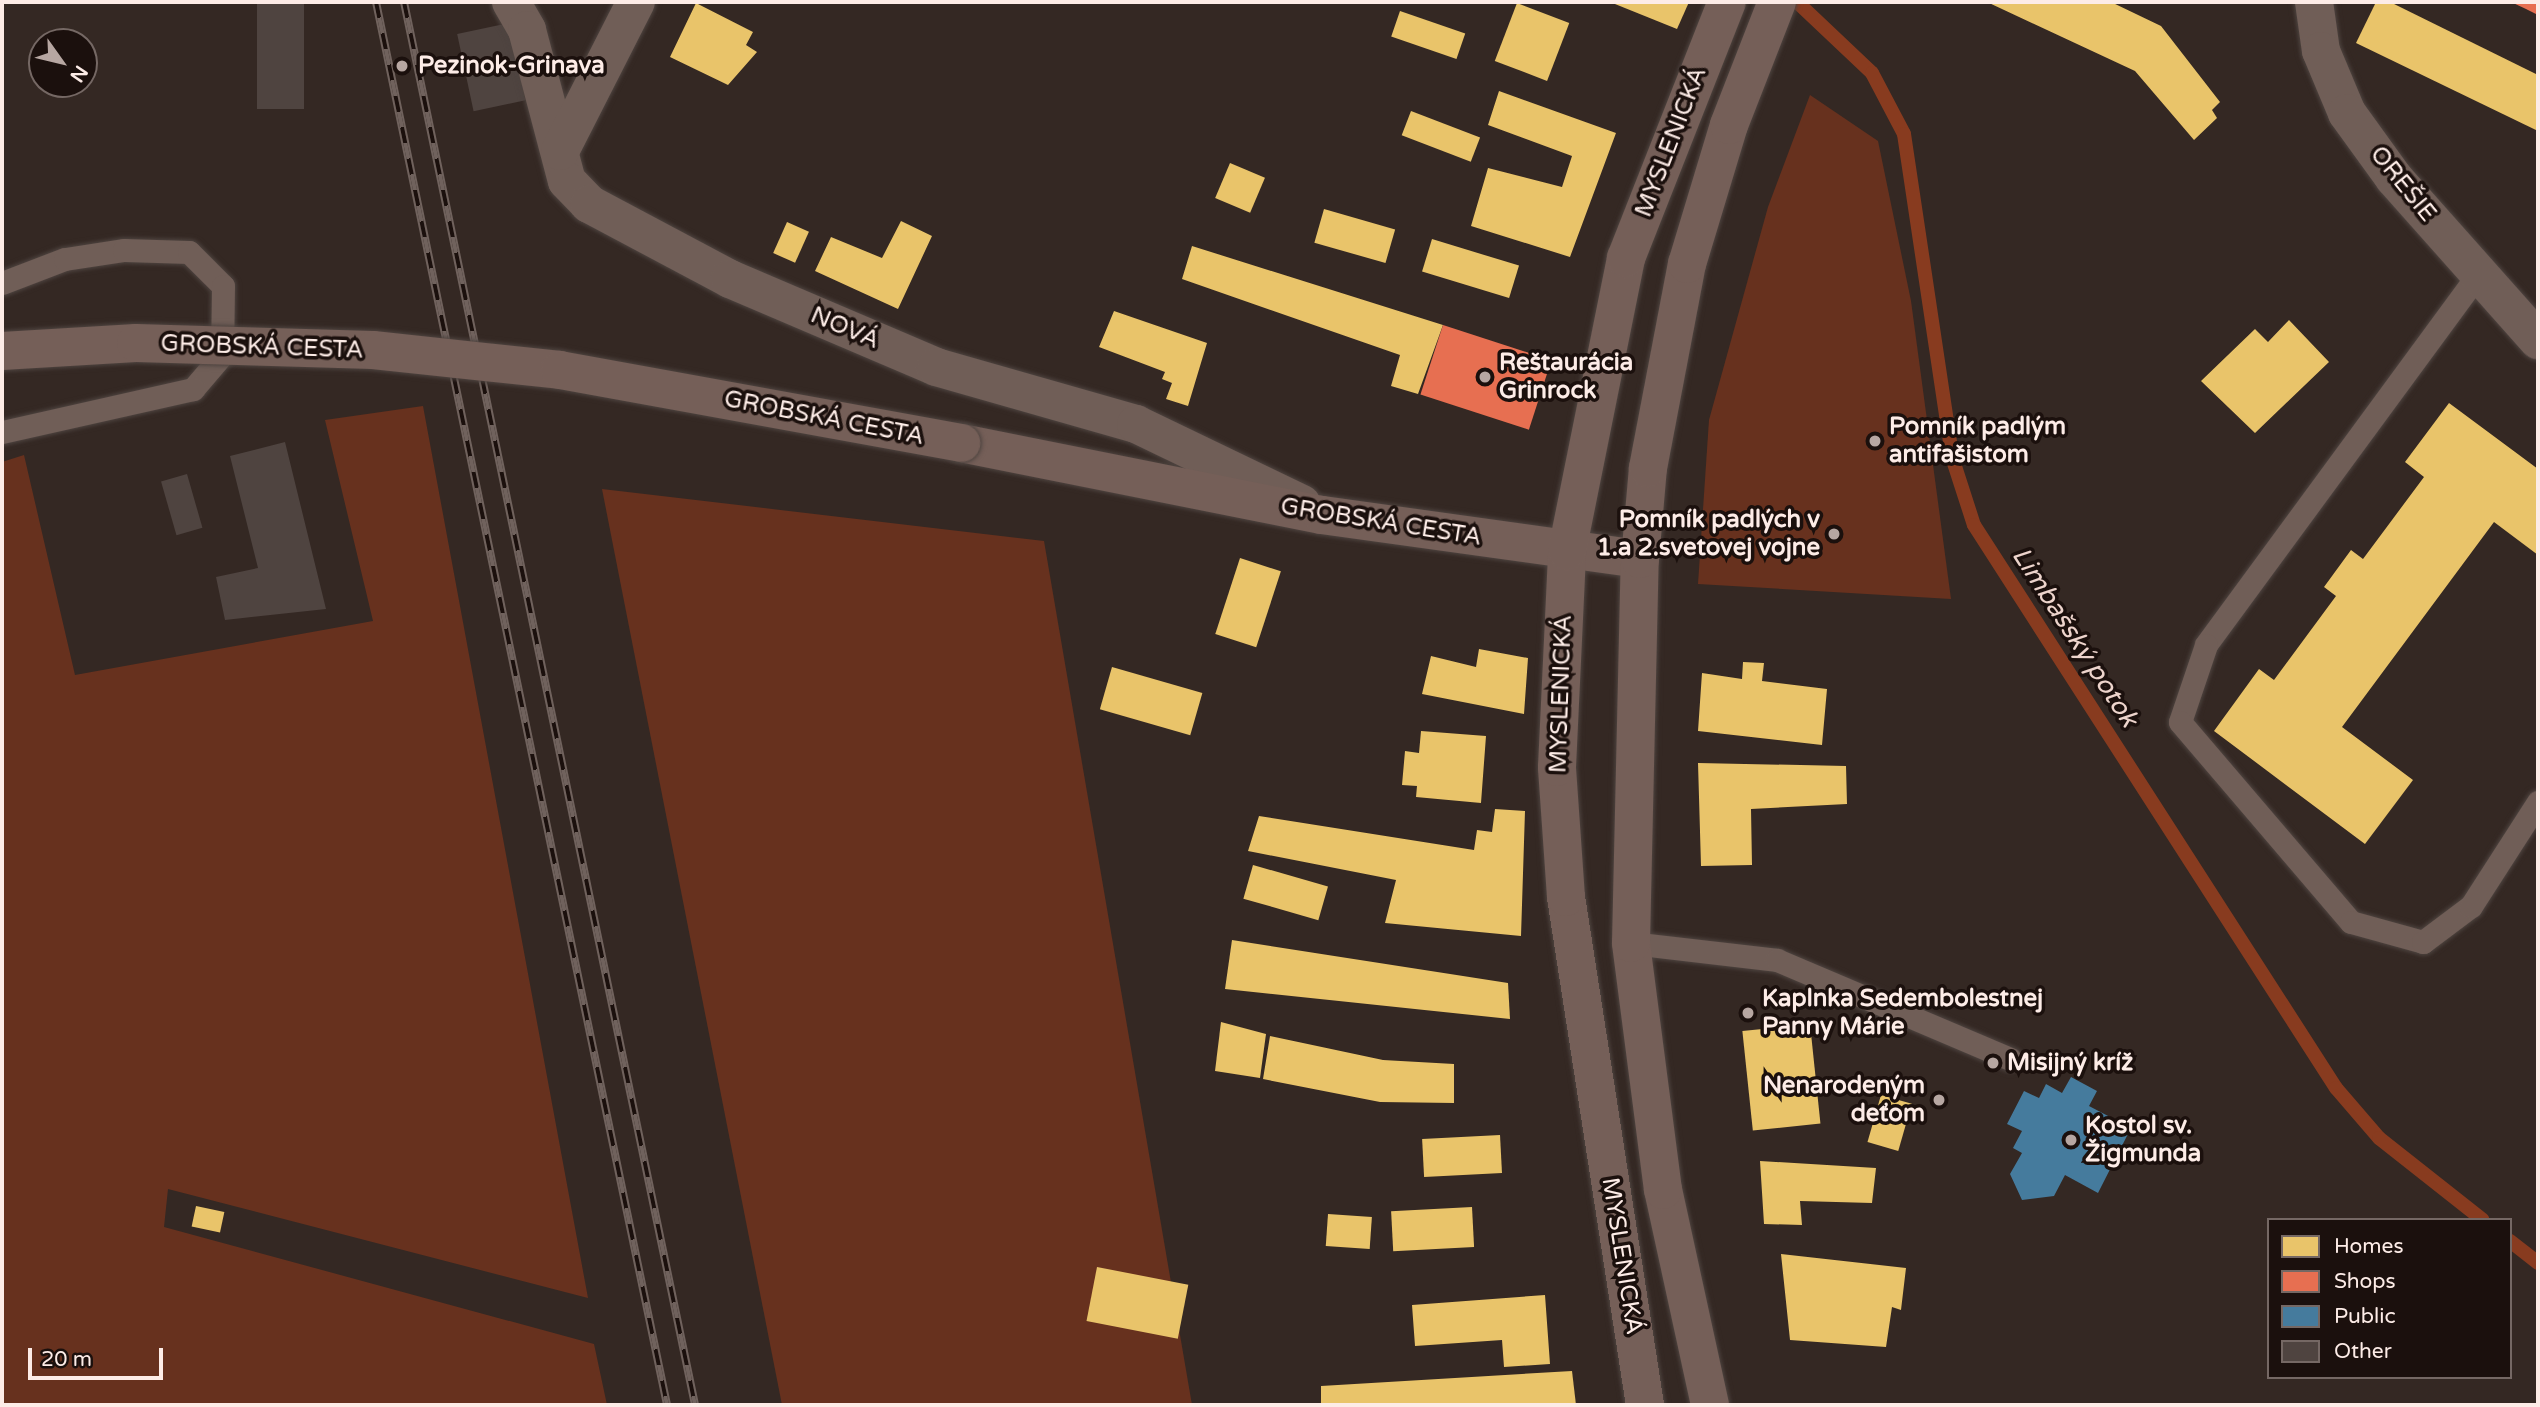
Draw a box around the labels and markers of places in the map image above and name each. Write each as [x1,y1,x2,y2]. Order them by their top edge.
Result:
place label: Pezinok-Grinava [418,52,605,80]
marker: Pezinok-Grinava [392,56,412,76]
place label: Reštaurácia Grinrock [1499,349,1633,405]
marker: Reštaurácia Grinrock [1477,369,1493,385]
place label: Pomník padlým antifašistom [1889,413,2066,469]
marker: Pomník padlým antifašistom [1867,433,1883,449]
place label: Pomník padlých v 1.a 2.svetovej vojne [1597,506,1820,562]
marker: Pomník padlých v 1.a 2.svetovej vojne [1826,526,1842,542]
place label: Kaplnka Sedembolestnej Panny Márie [1762,985,2043,1041]
marker: Kaplnka Sedembolestnej Panny Márie [1740,1005,1756,1021]
place label: Misijný kríž [2007,1049,2133,1077]
marker: Misijný kríž [1985,1055,2001,1071]
place label: Nenarodeným deťom [1763,1072,1925,1128]
marker: Nenarodeným deťom [1931,1092,1947,1108]
place label: Kostol sv. Žigmunda [2085,1112,2201,1168]
marker: Kostol sv. Žigmunda [2063,1132,2079,1148]

